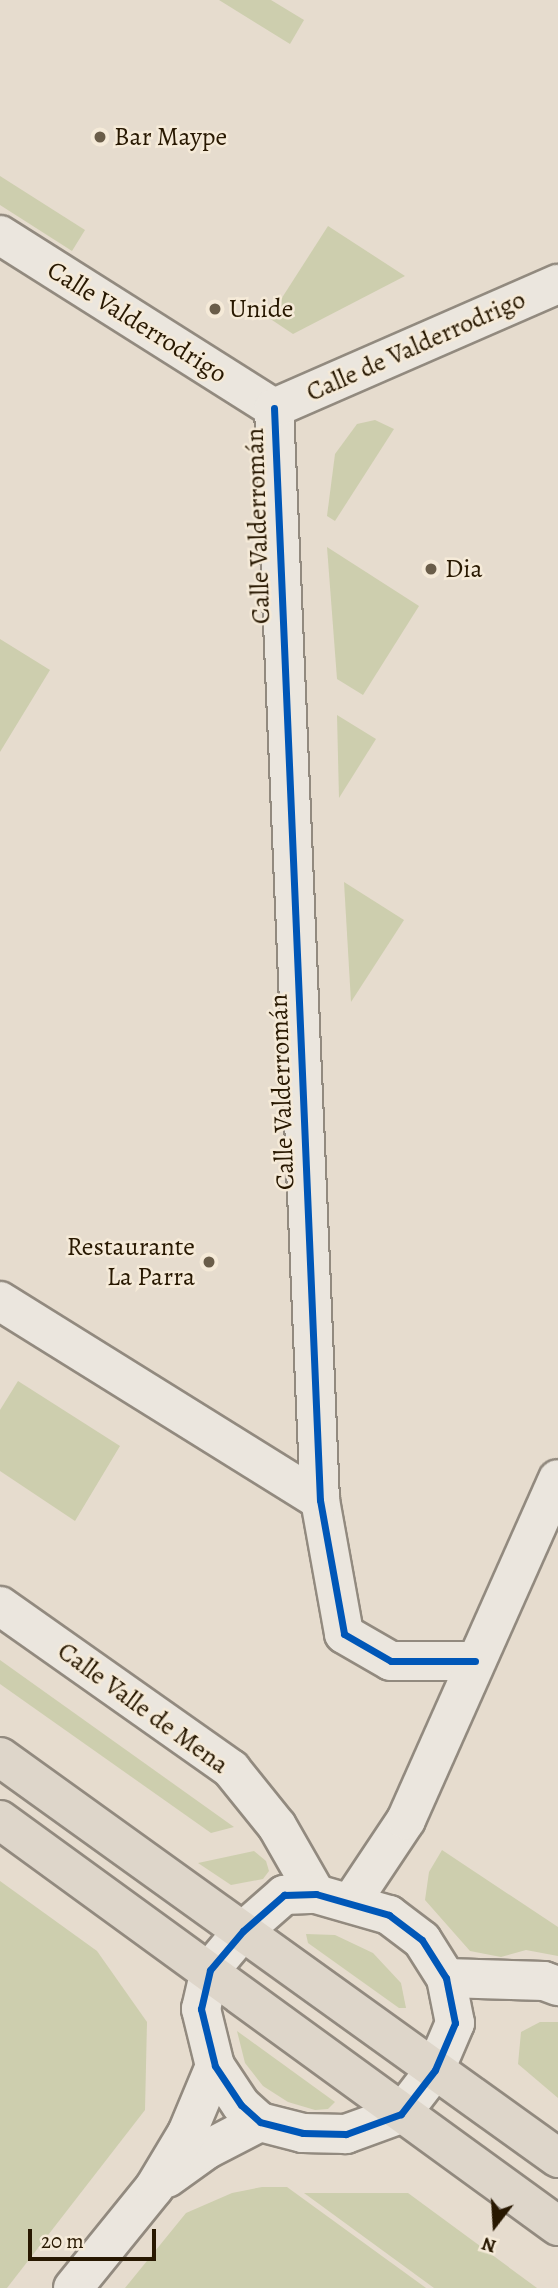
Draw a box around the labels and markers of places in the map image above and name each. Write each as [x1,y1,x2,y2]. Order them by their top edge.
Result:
place label: Bar Maype [114,121,227,153]
marker: Bar Maype [92,129,108,145]
place label: Unide [229,293,293,325]
marker: Unide [207,301,223,317]
place label: Dia [445,553,483,585]
marker: Dia [423,561,439,577]
place label: Restaurante La Parra [67,1231,195,1292]
marker: Restaurante La Parra [201,1254,217,1270]

